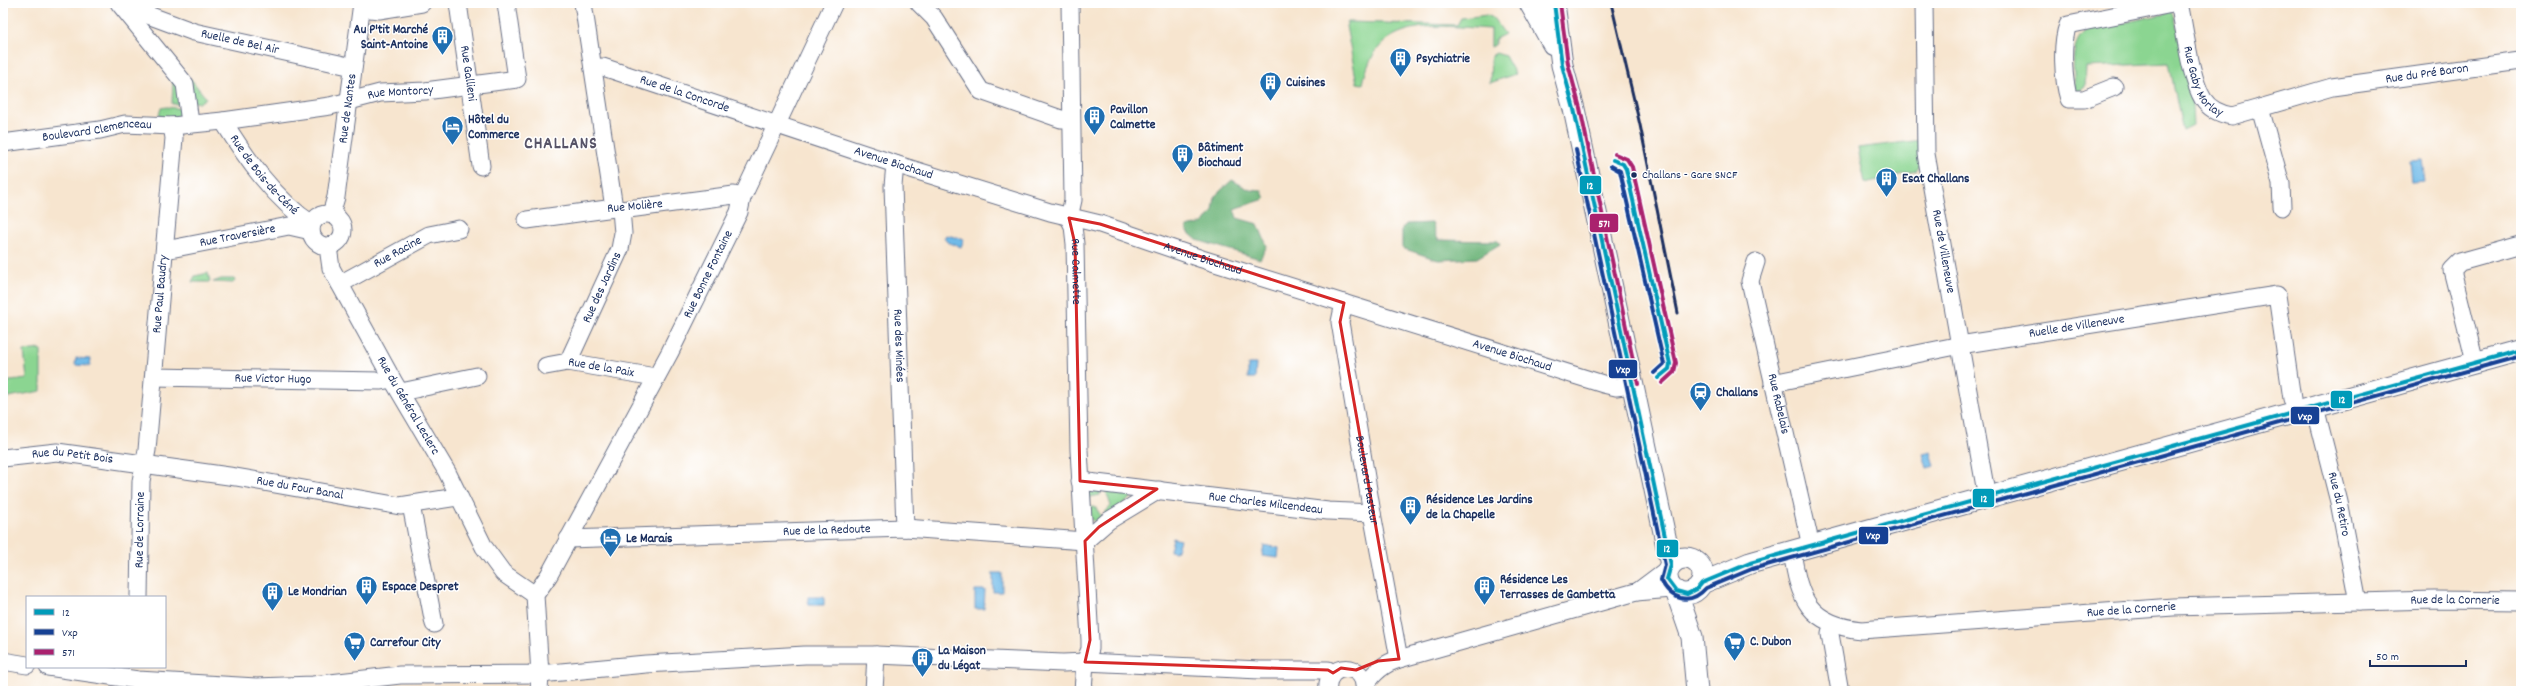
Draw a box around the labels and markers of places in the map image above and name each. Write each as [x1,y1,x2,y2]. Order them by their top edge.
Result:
place label: Au P'tit Marché Saint-Antoine [354,21,428,55]
building icon: Au P'tit Marché Saint-Antoine [430,24,456,57]
building icon: Psychiatrie [1387,46,1413,79]
place label: Psychiatrie [1416,50,1470,69]
building icon: Cuisines [1257,70,1283,103]
place label: Cuisines [1286,74,1326,93]
place label: Pavillon Calmette [1110,101,1156,135]
building icon: Pavillon Calmette [1081,104,1107,137]
place label: Hôtel du Commerce [468,111,520,145]
hotel icon: Hôtel du Commerce [439,114,465,147]
place label: Bâtiment Biochaud [1198,139,1243,173]
building icon: Bâtiment Biochaud [1169,142,1195,175]
building icon: Esat Challans [1873,166,1899,199]
place label: Challans - Gare SNCF [1642,167,1738,184]
marker: Challans - Gare SNCF [1629,170,1639,180]
place label: Esat Challans [1902,170,1970,189]
station icon: Challans [1687,380,1713,413]
place label: Challans [1716,384,1759,403]
place label: Résidence Les Jardins de la Chapelle [1426,491,1533,525]
building icon: Résidence Les Jardins de la Chapelle [1398,494,1424,527]
hotel icon: Le Marais [597,526,623,559]
place label: Le Marais [626,530,673,549]
place label: Résidence Les Terrasses de Gambetta [1500,571,1616,605]
building icon: Espace Despret [354,574,380,607]
building icon: Résidence Les Terrasses de Gambetta [1471,574,1497,607]
place label: Espace Despret [382,578,459,597]
building icon: Le Mondrian [260,579,286,612]
place label: Le Mondrian [288,583,347,602]
supermarket icon: C. Dubon [1721,629,1747,662]
supermarket icon: Carrefour City [341,630,367,663]
place label: C. Dubon [1750,633,1791,652]
place label: Carrefour City [370,634,441,653]
place label: La Maison du Légat [938,642,986,676]
building icon: La Maison du Légat [909,645,935,678]

